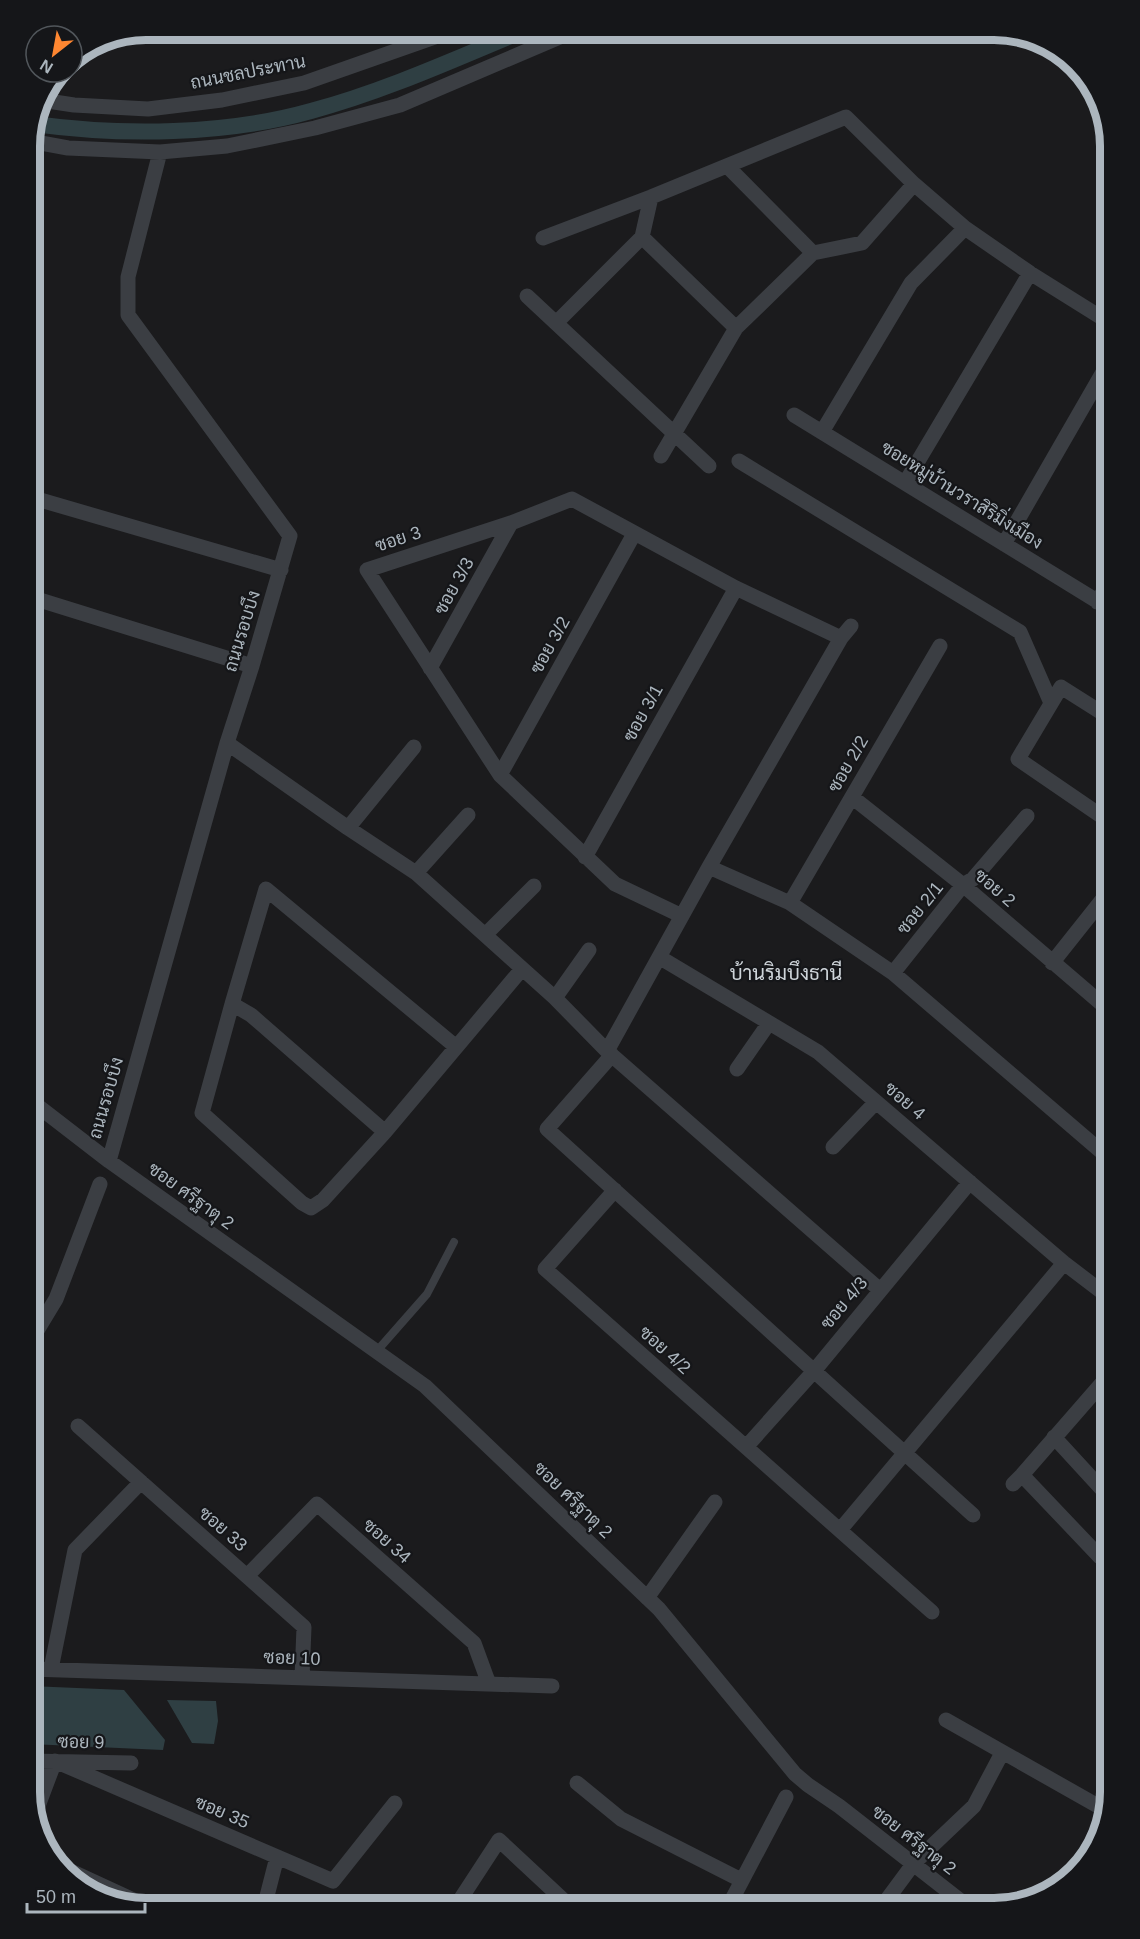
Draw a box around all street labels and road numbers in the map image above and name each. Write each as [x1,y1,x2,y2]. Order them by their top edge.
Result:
street label: ถนนชลประทาน [189,51,307,93]
street label: ซอยหมู่บ้านวราสิริมิ่งเมือง [876,433,1049,555]
street label: ซอย 3 [373,522,423,556]
street label: ซอย 3/3 [430,554,478,618]
street label: ถนนรอบบึง [218,587,264,674]
street label: ซอย 3/2 [526,613,574,677]
street label: ซอย 3/1 [619,681,667,745]
street label: ซอย 2/2 [824,732,872,796]
street label: ซอย 2 [971,865,1019,911]
street label: ซอย 2/1 [893,878,947,938]
street label: ถนนรอบบึง [83,1054,127,1141]
street label: ซอย 4 [881,1078,929,1124]
street label: ซอย ศรีฐาตุ 2 [143,1156,239,1235]
street label: ซอย 4/3 [816,1273,872,1333]
street label: ซอย 4/2 [635,1322,695,1378]
street label: ซอย ศรีฐาตุ 2 [528,1456,618,1544]
street label: ซอย 33 [195,1503,251,1555]
street label: ซอย 34 [359,1515,415,1567]
street label: ซอย 10 [263,1647,321,1669]
street label: ซอย 9 [57,1732,105,1752]
street label: ซอย 35 [192,1792,252,1832]
street label: ซอย ศรีฐาตุ 2 [867,1799,962,1881]

